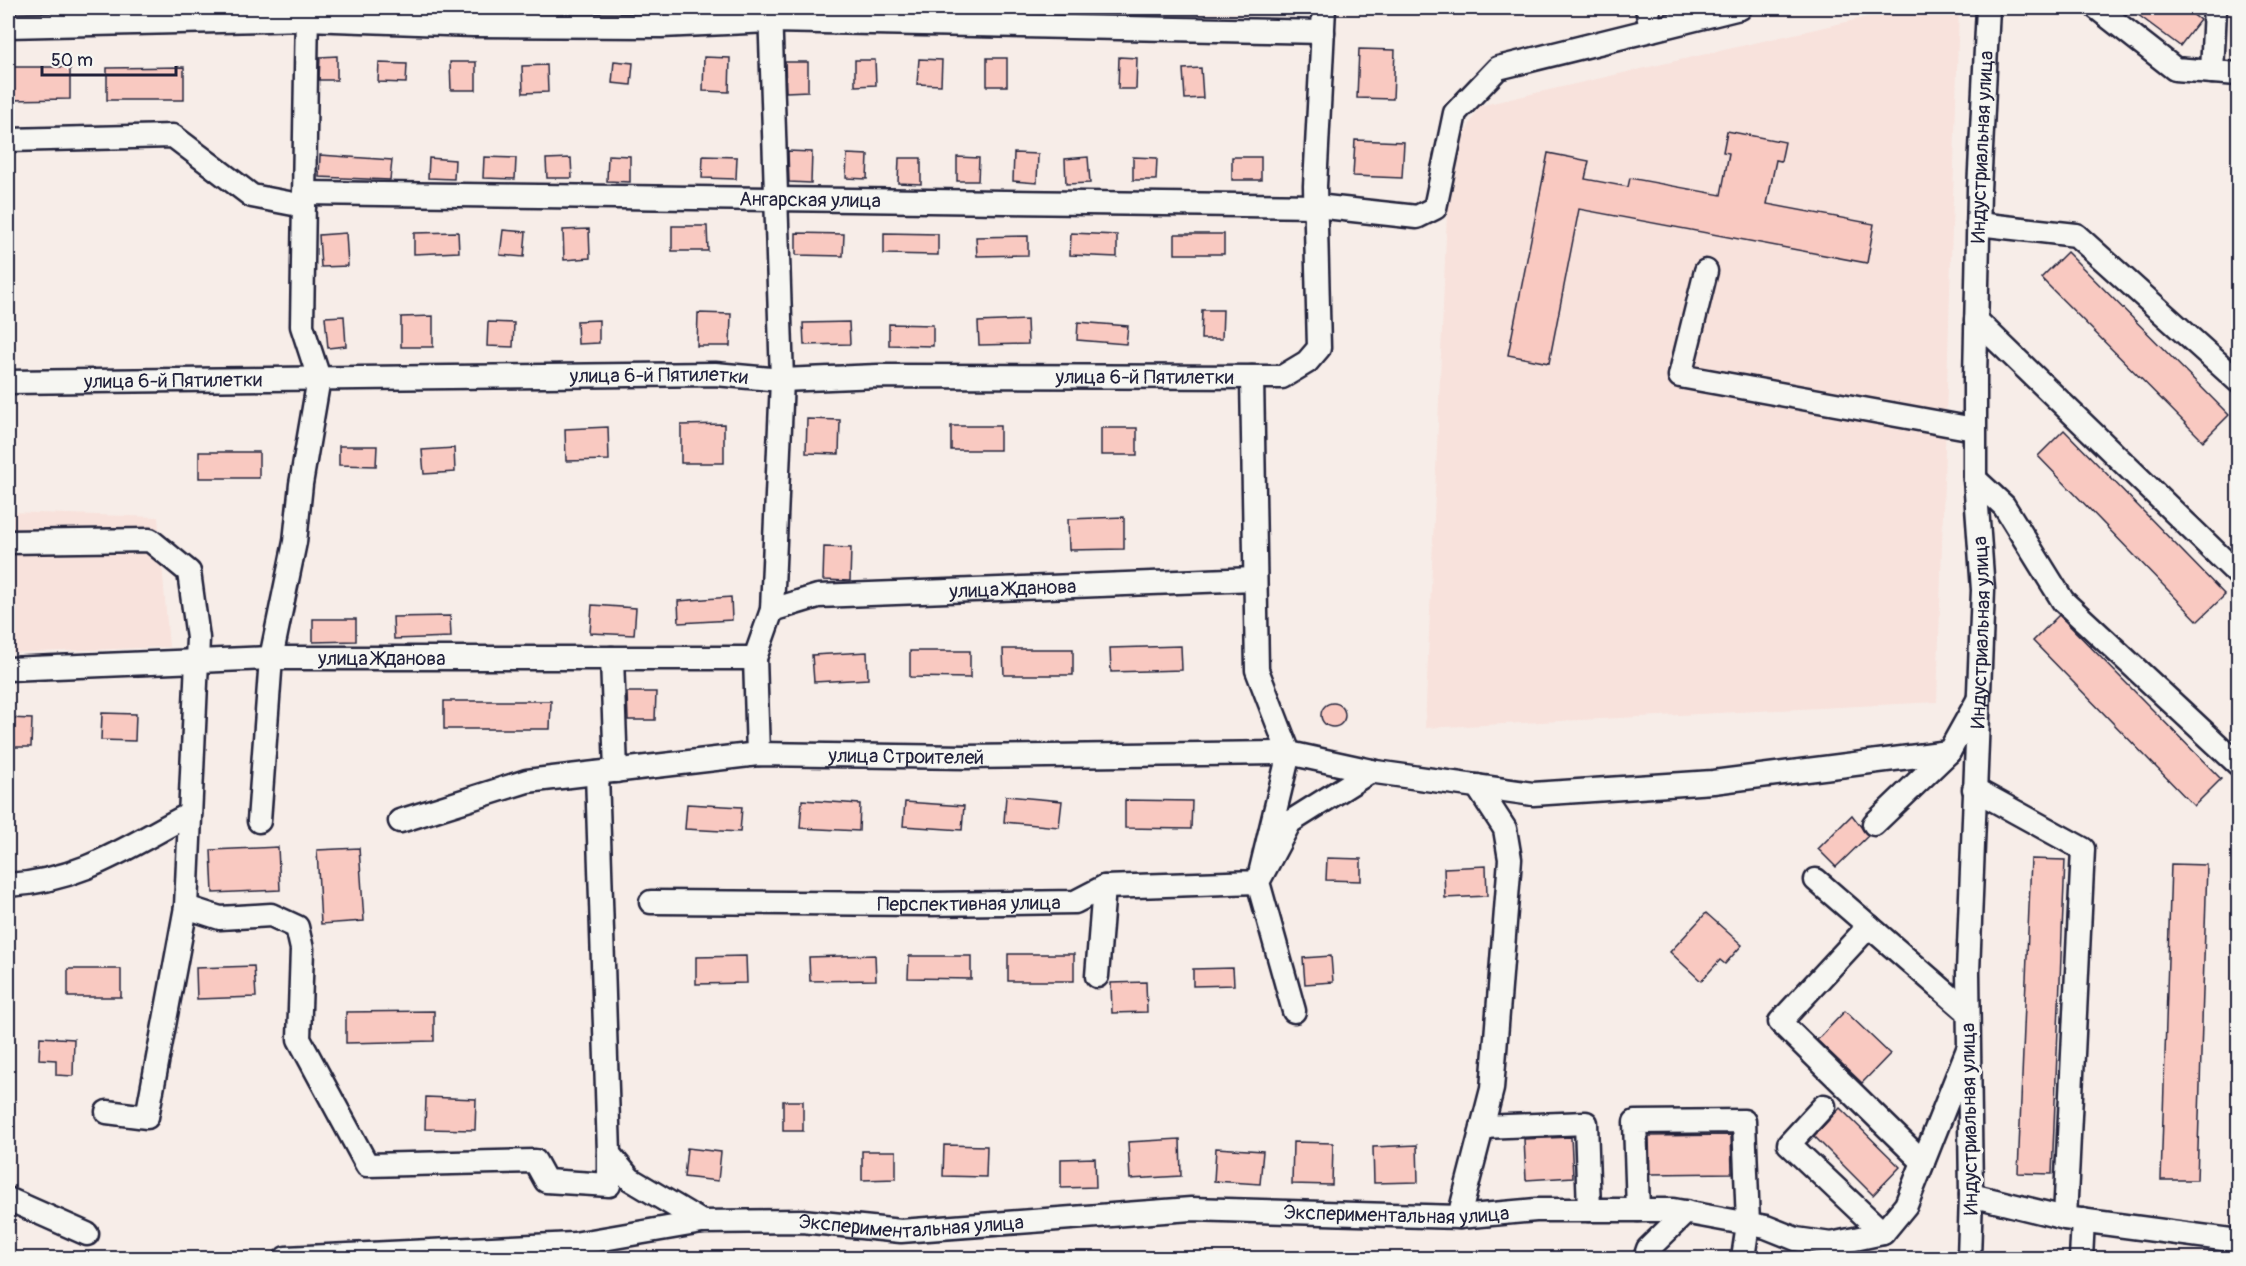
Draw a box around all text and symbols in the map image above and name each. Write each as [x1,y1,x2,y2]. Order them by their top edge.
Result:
scale bar [42,39,176,77]
text: 50 m [51,49,93,72]
street label: Индустриальная улица [1966,50,1999,243]
street label: Ангарская улица [739,187,881,213]
street label: улица 6-й Пятилетки [569,362,749,390]
street label: улица 6-й Пятилетки [1054,364,1234,390]
street label: улица 6-й Пятилетки [83,367,262,394]
street label: Индустриальная улица [1966,535,1996,729]
street label: улица Жданова [948,574,1077,604]
street label: улица Жданова [317,646,445,671]
street label: улица Строителей [827,743,984,770]
street label: Перспективная улица [877,890,1061,917]
street label: Индустриальная улица [1955,1023,1984,1215]
street label: Экспериментальная улица [1283,1200,1510,1230]
street label: Экспериментальная улица [798,1209,1025,1244]

